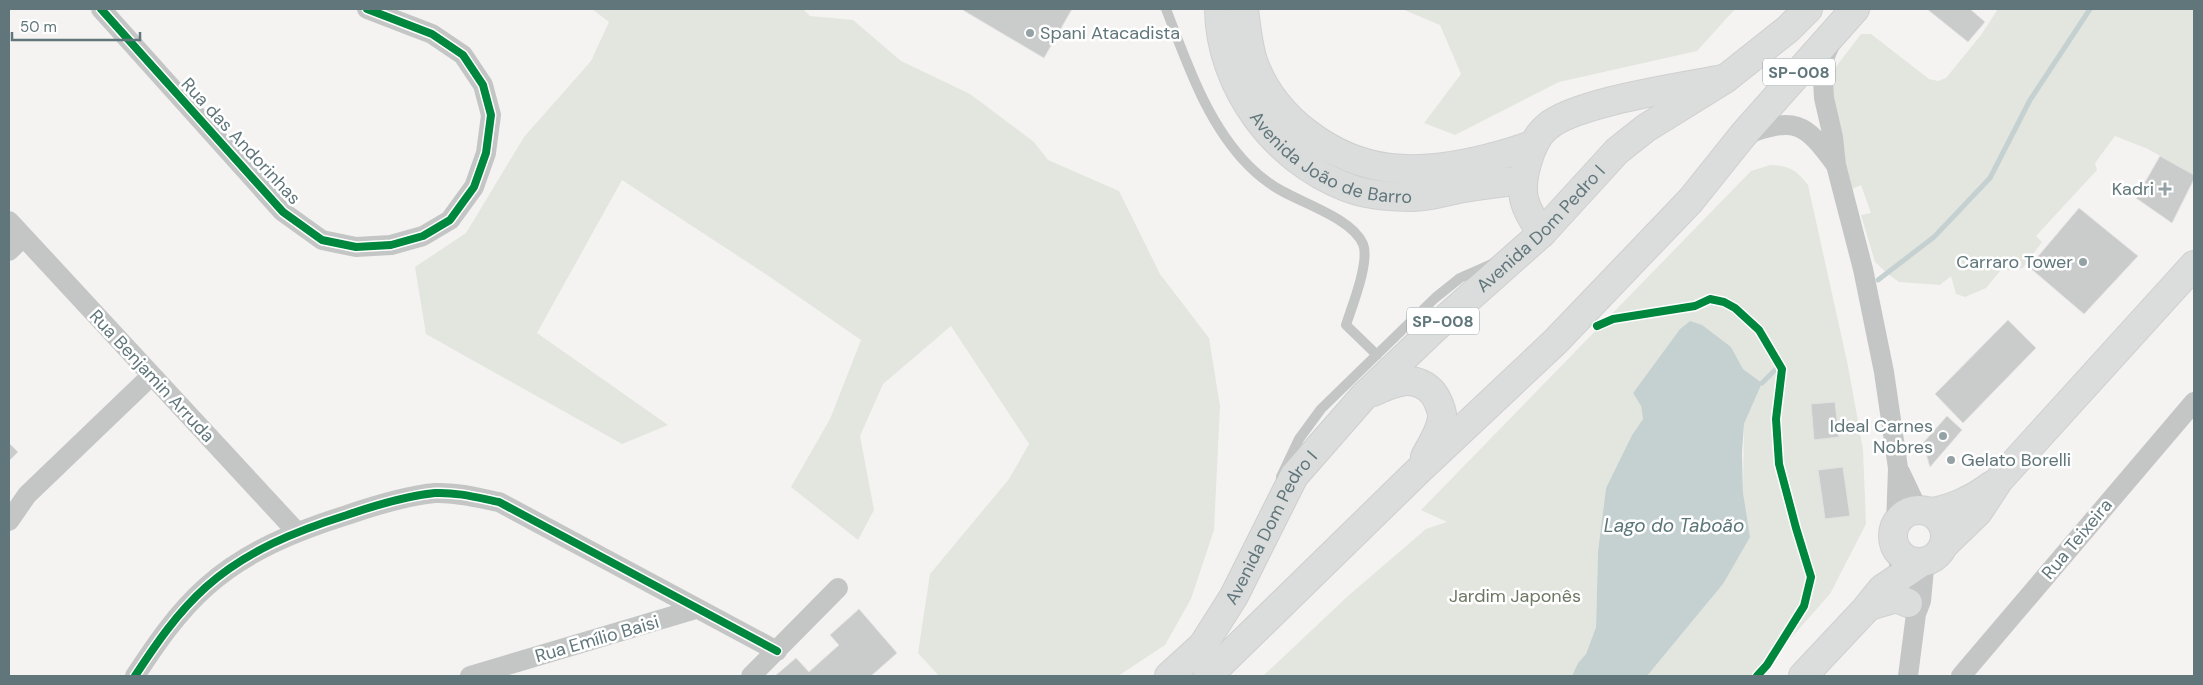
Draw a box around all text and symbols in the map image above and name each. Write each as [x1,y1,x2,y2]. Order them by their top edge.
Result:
scale bar [12,10,140,42]
text: 50 m [20,17,57,37]
place label: Spani Atacadista [1040,21,1180,45]
marker: Spani Atacadista [1024,27,1036,39]
road number: SP-008 [1763,58,1835,86]
street label: Rua das Andorinhas [176,72,306,210]
street label: Avenida João de Barro [1244,106,1412,209]
street label: Avenida Dom Pedro I [1471,160,1610,298]
place label: Kadri [2112,177,2154,201]
marker: Kadri [2158,182,2172,196]
place label: Carraro Tower [1956,250,2073,274]
marker: Carraro Tower [2077,256,2089,268]
street label: Rua Benjamin Arruda [84,304,220,448]
road number: SP-008 [1407,308,1479,334]
place label: Ideal Carnes Nobres [1830,414,1933,459]
marker: Ideal Carnes Nobres [1937,430,1949,442]
street label: Avenida Dom Pedro I [1220,446,1323,609]
place label: Gelato Borelli [1961,448,2071,472]
marker: Gelato Borelli [1945,454,1957,466]
street label: Rua Teixeira [2036,494,2118,584]
water label: Lago do Taboão [1604,513,1744,538]
park label: Jardim Japonês [1449,584,1581,608]
street label: Rua Emílio Baisi [532,610,662,668]

